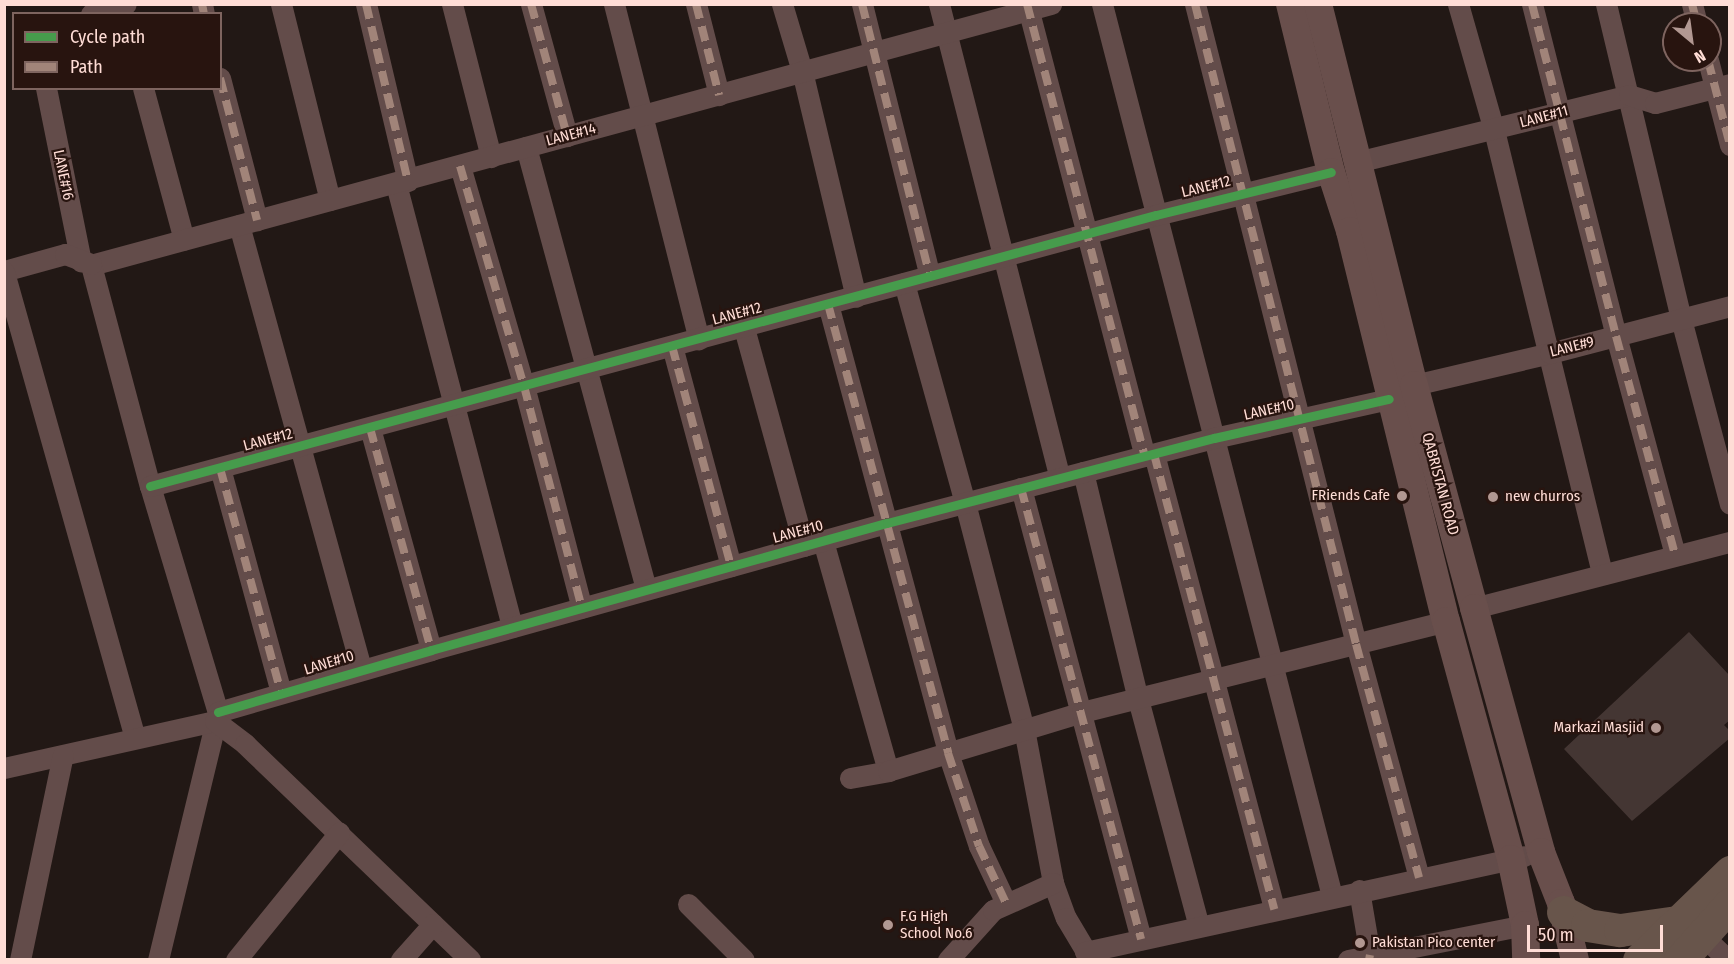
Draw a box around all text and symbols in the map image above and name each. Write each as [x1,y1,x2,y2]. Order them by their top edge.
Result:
legend [12,12,222,90]
north arrow [1662,12,1722,72]
text: Cycle path [70,26,145,48]
text: N [1691,46,1709,67]
text: Path [70,56,103,78]
street label: LANE#11 [1518,102,1570,132]
street label: LANE#14 [544,120,598,150]
street label: LANE#16 [49,148,77,202]
street label: LANE#12 [1179,172,1233,202]
street label: LANE#12 [710,299,764,329]
street label: LANE#9 [1548,333,1596,361]
street label: LANE#10 [1242,395,1296,425]
street label: LANE#12 [241,425,295,455]
street label: QABRISTAN ROAD [1418,431,1462,537]
place label: FRiends Cafe [1312,487,1390,505]
place label: new churros [1505,488,1580,506]
marker: FRiends Cafe [1395,489,1409,503]
marker: new churros [1486,490,1500,504]
street label: LANE#10 [771,517,825,547]
street label: LANE#10 [302,647,356,679]
place label: Markazi Masjid [1553,719,1644,737]
marker: Markazi Masjid [1649,721,1663,735]
place label: F.G High School No.6 [900,907,972,942]
scale bar [1530,913,1666,951]
marker: F.G High School No.6 [881,918,895,932]
text: 50 m [1538,924,1574,946]
place label: Pakistan Pico center [1372,934,1495,952]
marker: Pakistan Pico center [1353,936,1367,950]

